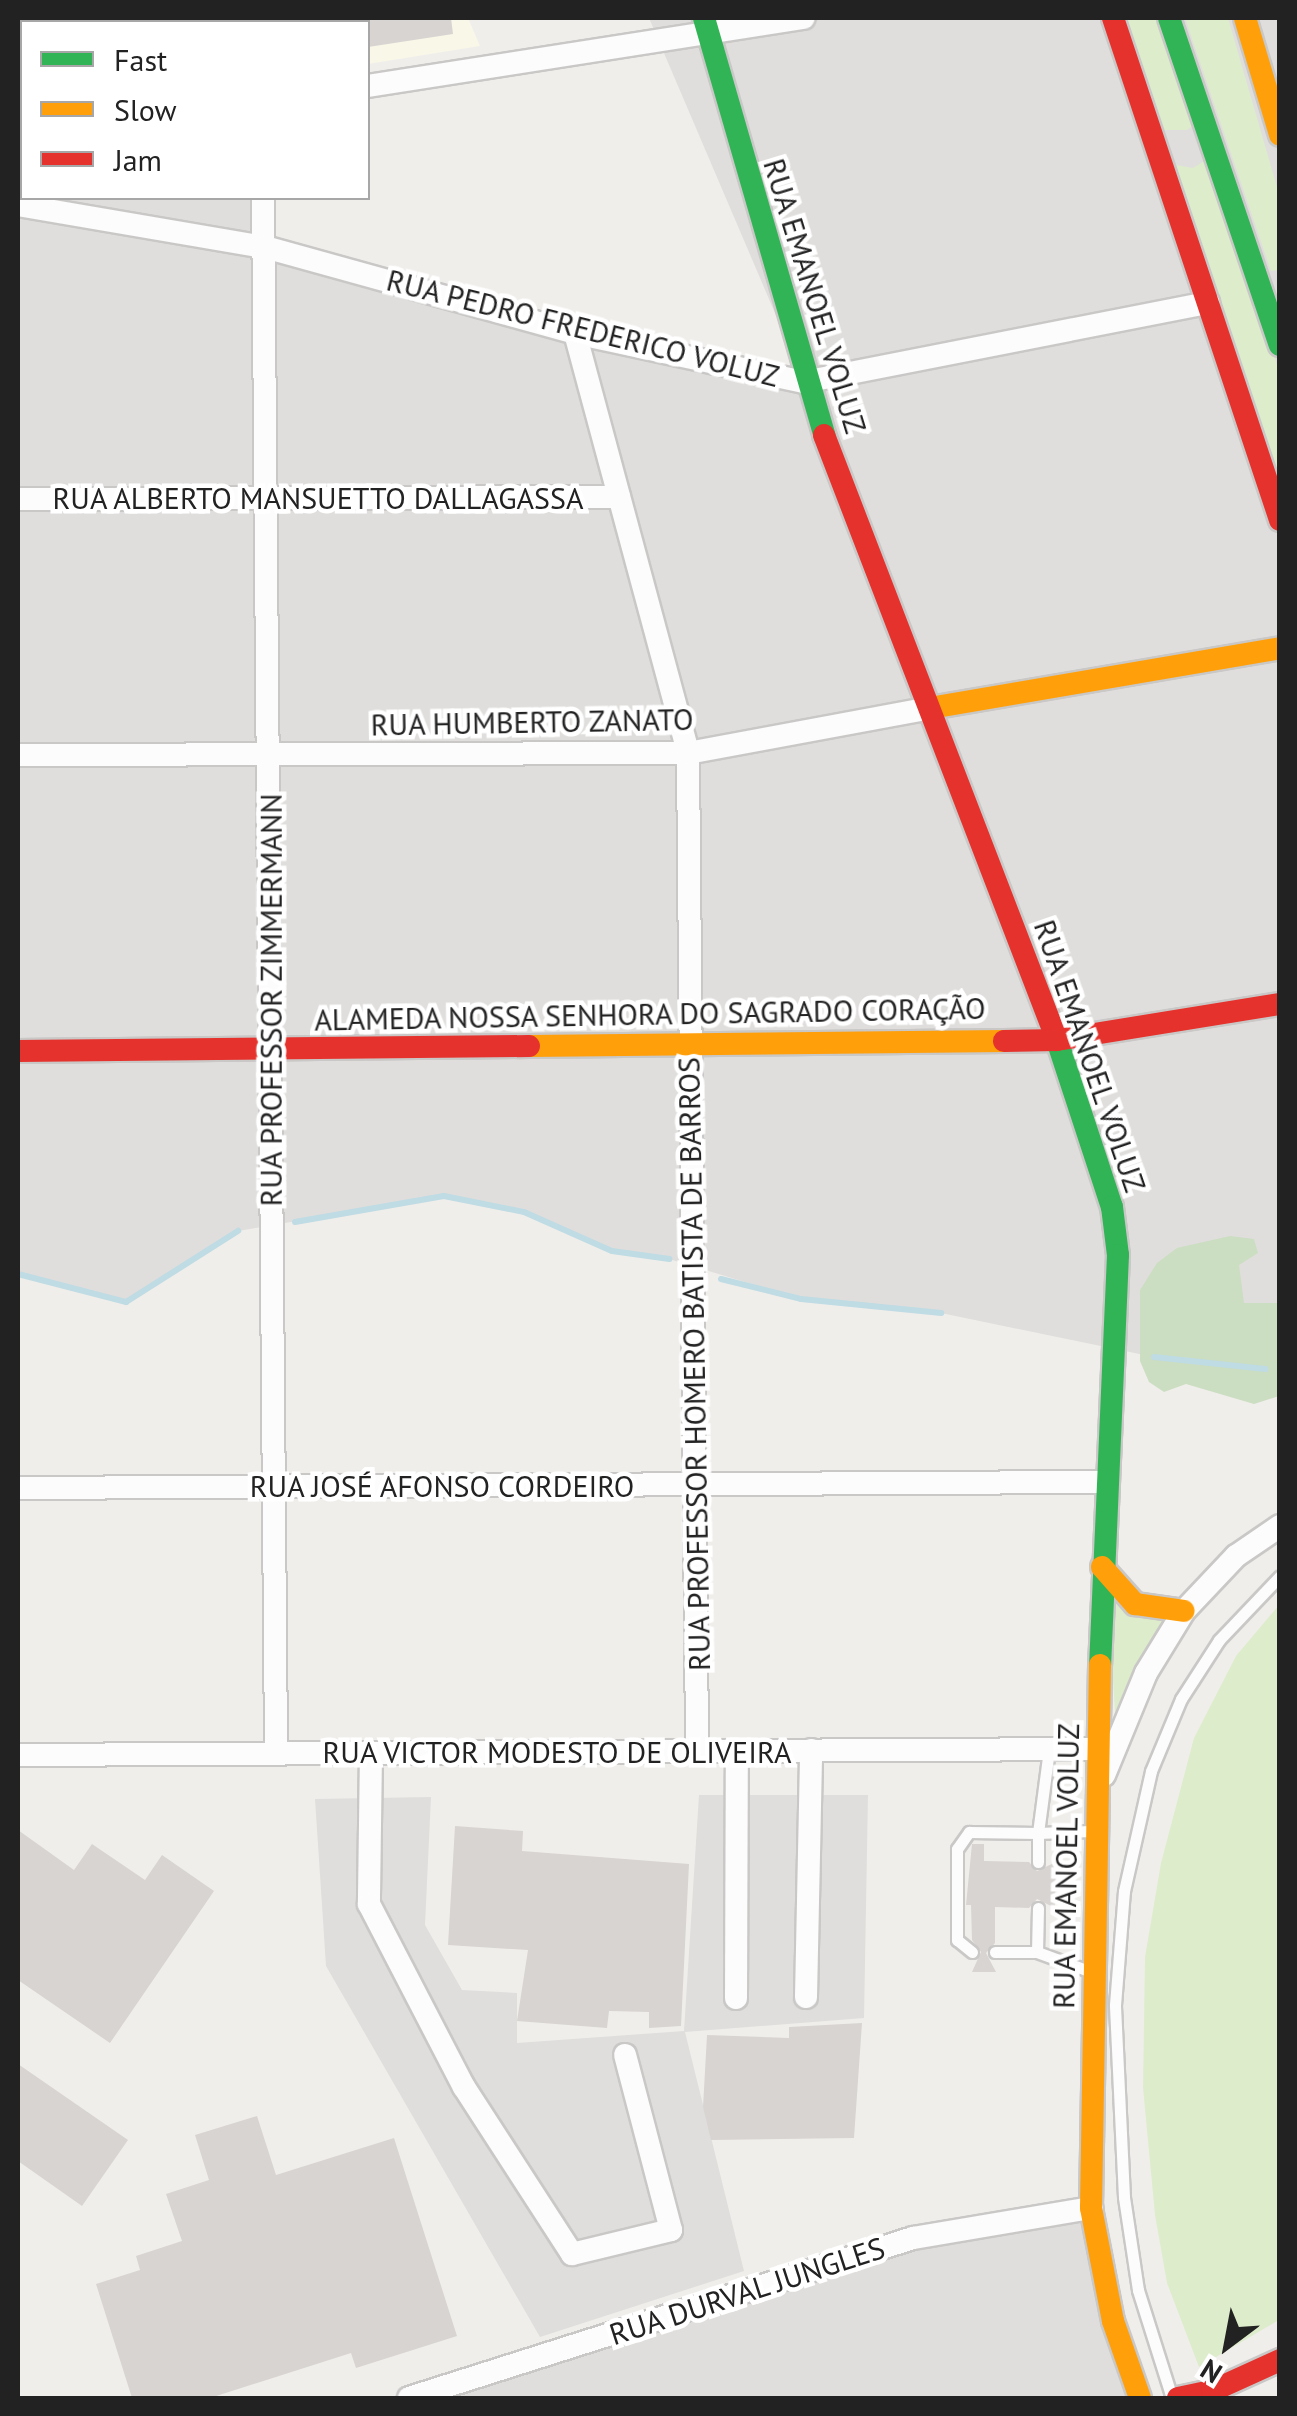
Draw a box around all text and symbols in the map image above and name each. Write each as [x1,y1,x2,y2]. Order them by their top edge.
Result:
legend [20,20,370,200]
text: Fast [114,40,167,79]
text: Slow [114,90,177,129]
text: Jam [114,140,162,179]
street label: RUA EMANOEL VOLUZ [756,153,874,439]
street label: RUA PEDRO FREDERICO VOLUZ [382,262,784,394]
street label: RUA ALBERTO MANSUETTO DALLAGASSA [51,480,585,516]
street label: RUA HUMBERTO ZANATO [369,701,695,743]
street label: RUA PROFESSOR ZIMMERMANN [253,793,289,1207]
street label: RUA EMANOEL VOLUZ [1026,914,1154,1198]
street label: ALAMEDA NOSSA SENHORA DO SAGRADO CORAÇÃO [312,990,988,1038]
street label: RUA PROFESSOR HOMERO BATISTA DE BARROS [671,1056,717,1672]
street label: RUA JOSÉ AFONSO CORDEIRO [249,1468,635,1504]
street label: RUA EMANOEL VOLUZ [1045,1721,1087,2011]
street label: RUA VICTOR MODESTO DE OLIVEIRA [321,1734,793,1770]
street label: RUA DURVAL JUNGLES [604,2229,890,2353]
north arrow [1177,2296,1277,2396]
text: N [1193,2351,1228,2392]

